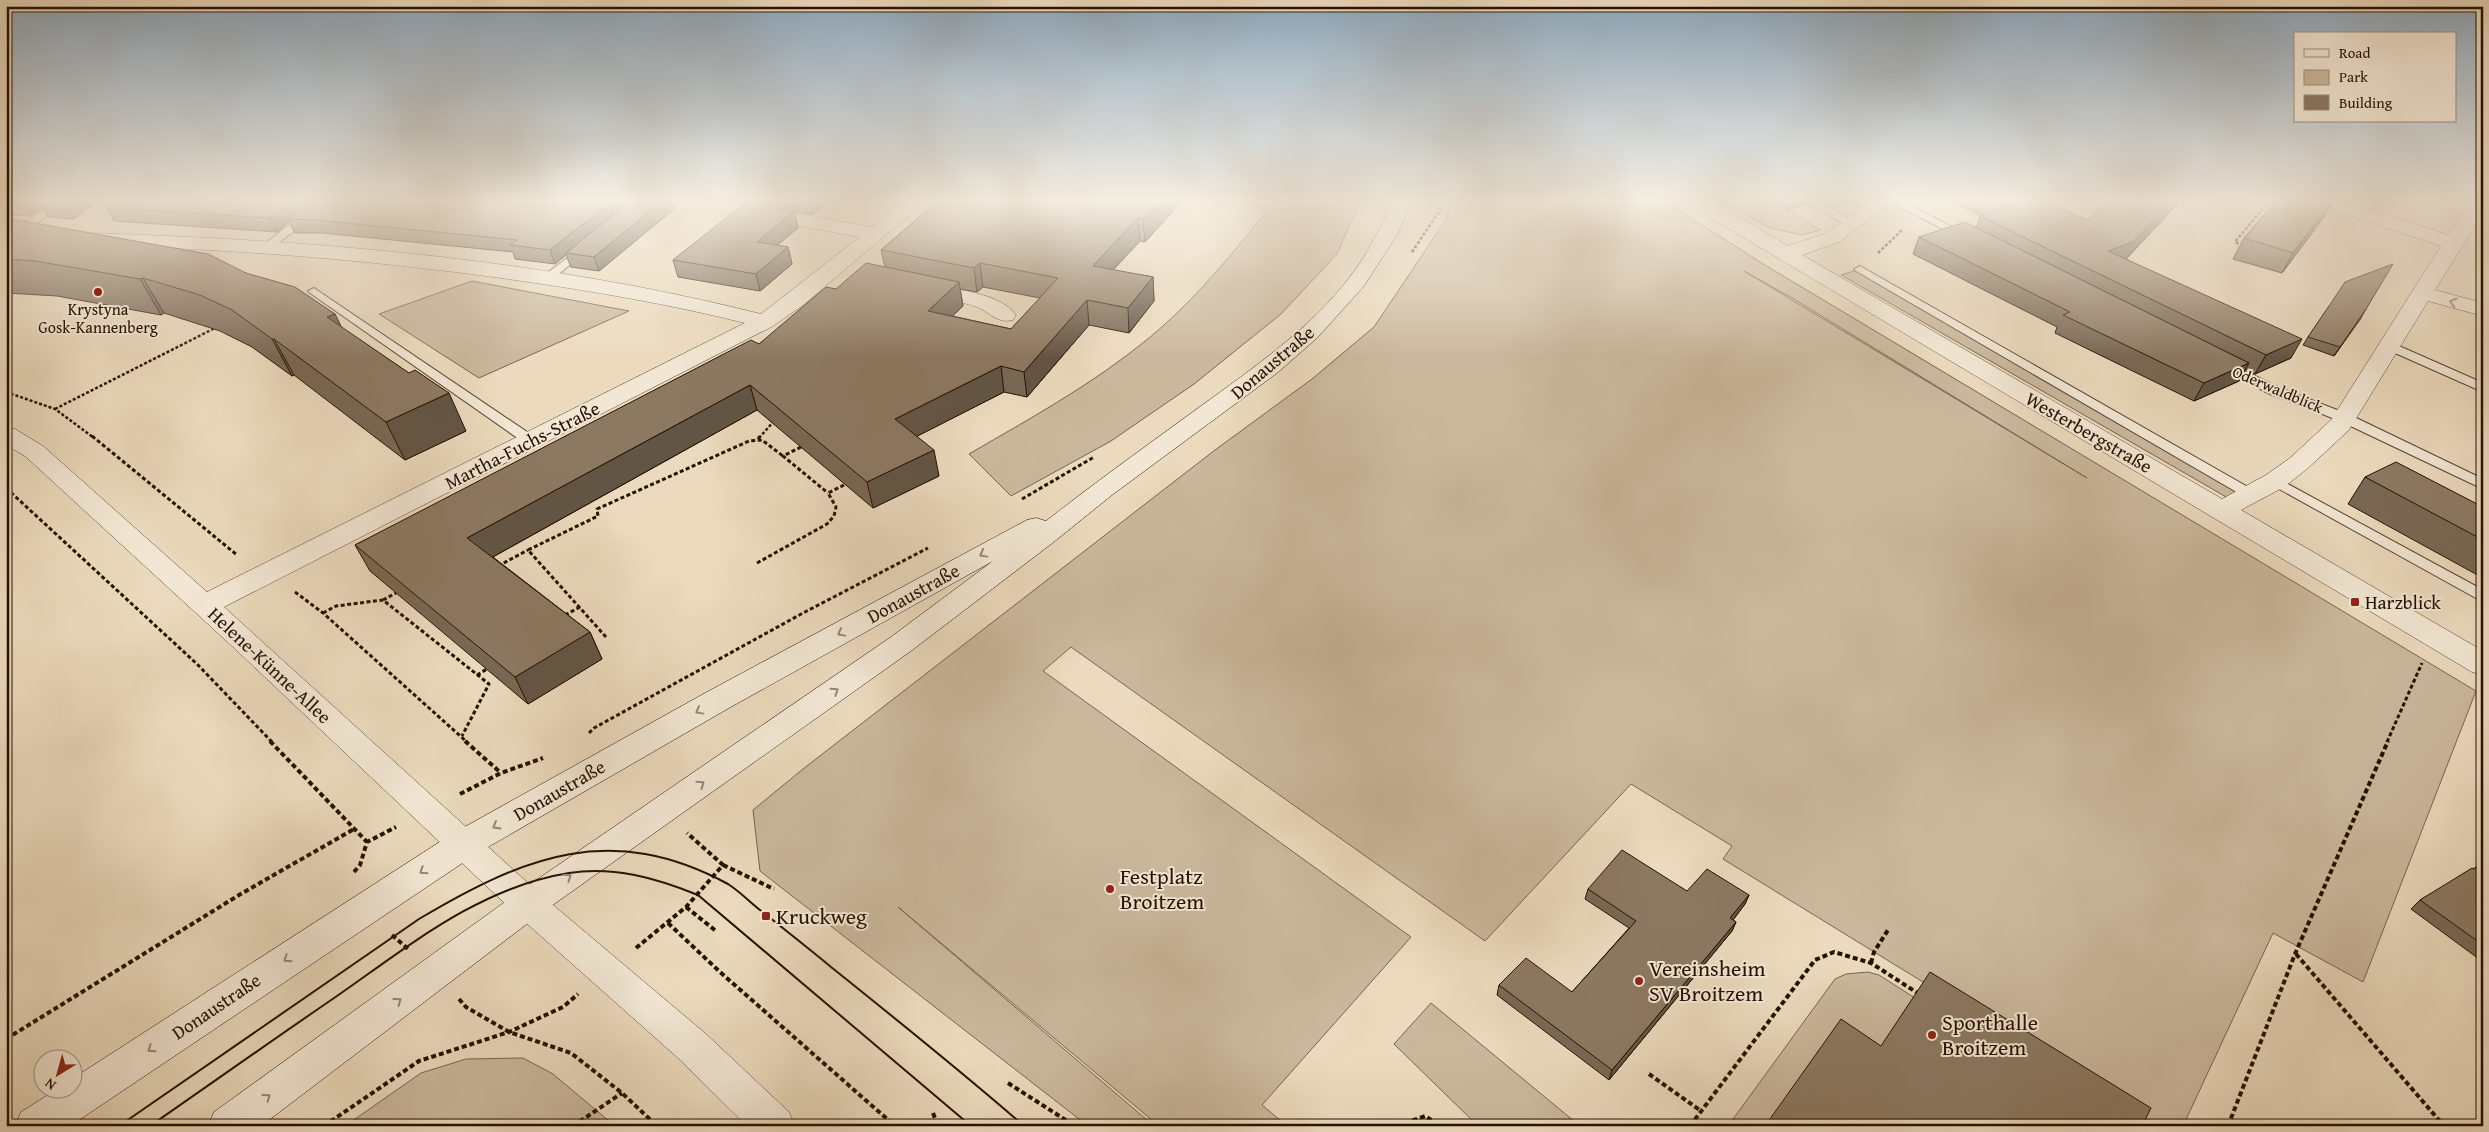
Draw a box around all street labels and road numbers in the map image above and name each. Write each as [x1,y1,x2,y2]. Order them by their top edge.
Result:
street label: Donaustraße [1224,318,1320,406]
street label: Oderwaldblick [2229,359,2328,419]
street label: Westerbergstraße [2020,384,2158,480]
street label: Martha-Fuchs-Straße [440,394,604,496]
street label: Donaustraße [862,556,965,630]
street label: Helene-Künne-Allee [202,600,338,730]
street label: Donaustraße [508,752,610,828]
street label: Donaustraße [166,966,266,1046]

